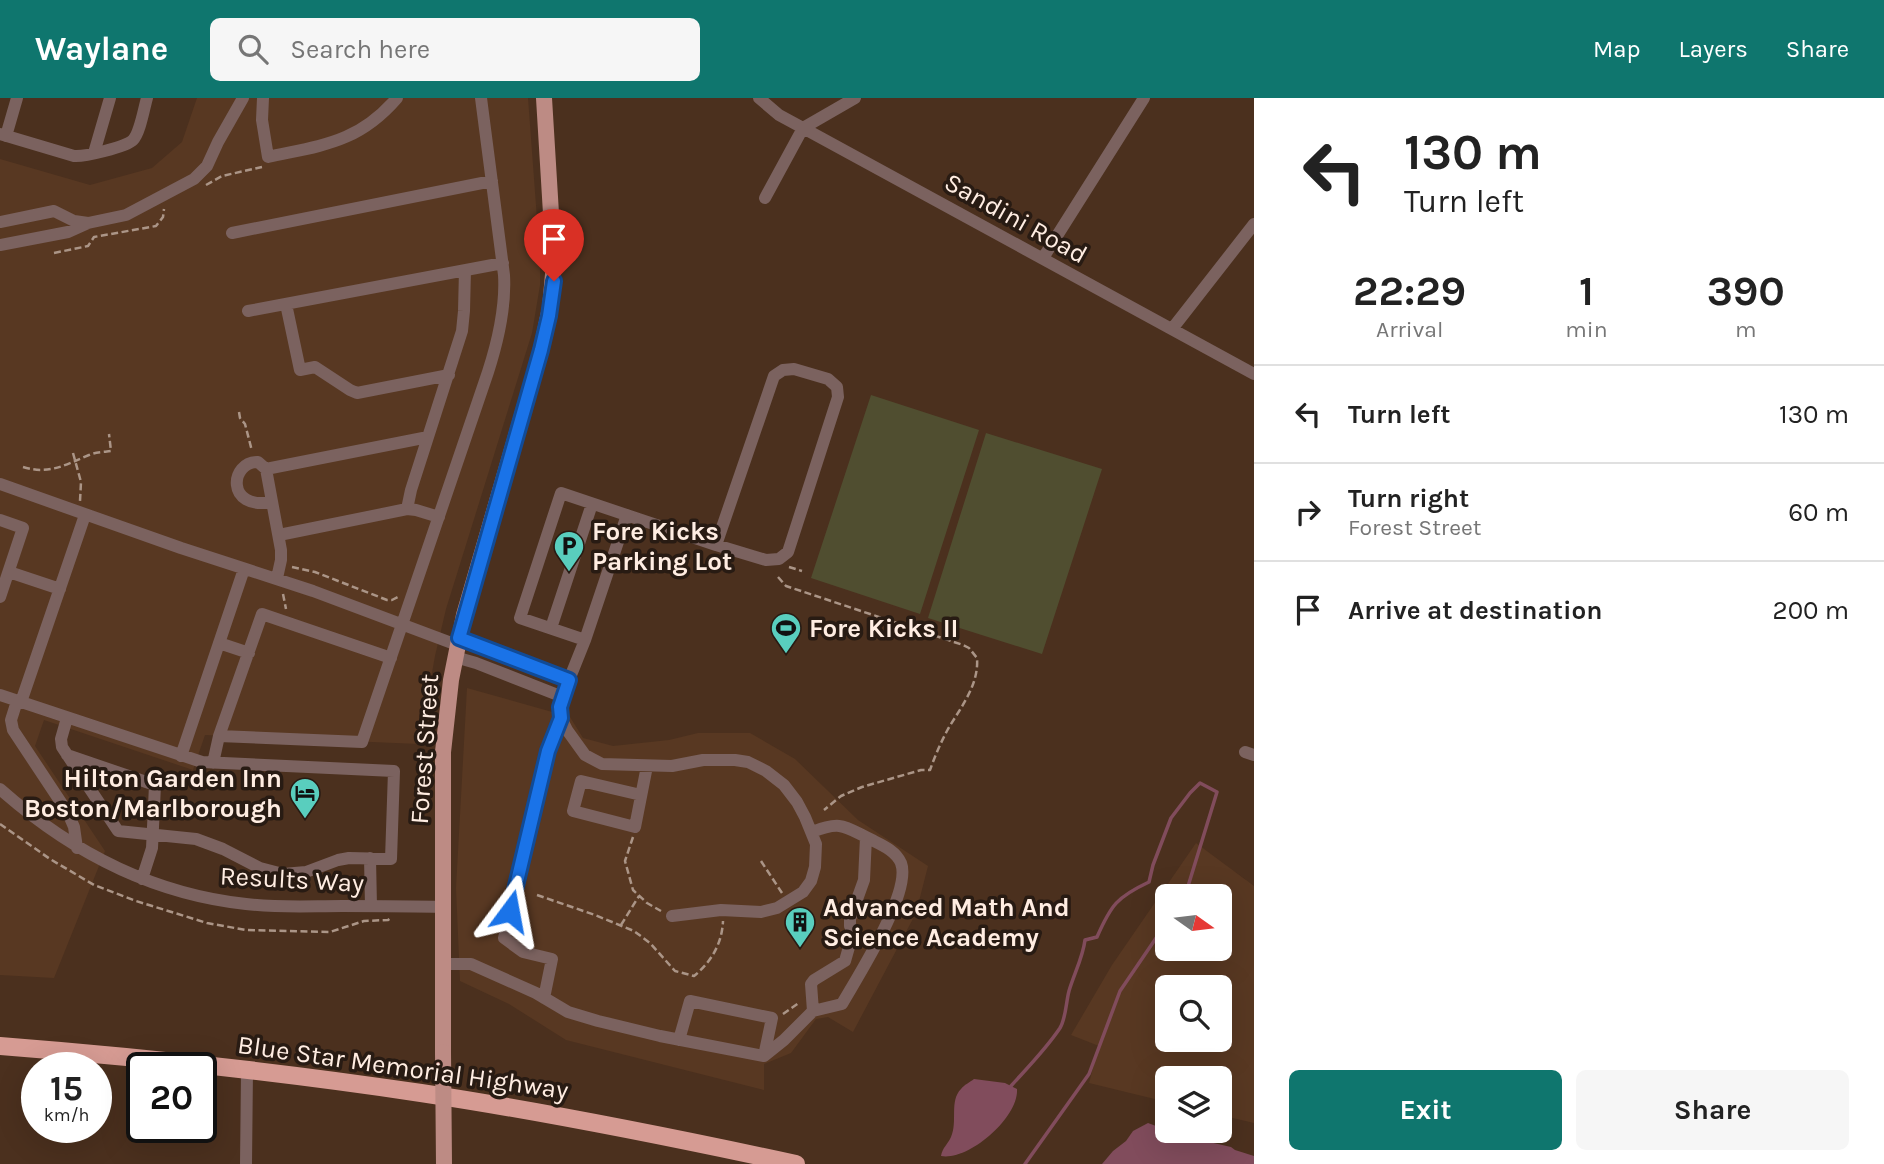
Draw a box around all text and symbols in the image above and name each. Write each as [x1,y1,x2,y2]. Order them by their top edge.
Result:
search box [210,18,700,81]
text: Waylane [35,30,168,68]
icon: search [234,30,272,68]
text: Search here [290,34,430,65]
text: Map [1593,35,1641,63]
text: Layers [1679,35,1748,63]
text: Share [1786,35,1849,63]
text: 130 m [1404,124,1542,181]
icon: left [1289,126,1380,217]
street label: Sandini Road [939,166,1093,270]
text: Turn left [1404,183,1524,220]
pin [524,209,584,281]
icon: arrive [535,220,573,258]
text: 22:29 [1353,266,1466,316]
text: 1 [1579,266,1594,316]
text: 390 [1707,266,1785,316]
text: Arrival [1376,316,1443,343]
text: min [1565,316,1608,343]
text: m [1735,316,1757,343]
icon: left [1289,395,1327,433]
text: Turn left [1348,399,1450,430]
text: 130 m [1779,399,1849,430]
text: Turn right [1348,483,1469,514]
icon: right [1289,493,1327,531]
text: 60 m [1788,497,1849,528]
text: Forest Street [1348,514,1481,541]
place label: Fore Kicks Parking Lot [592,516,732,577]
parking icon: Fore Kicks Parking Lot [552,529,586,573]
icon: arrive [1289,591,1327,629]
text: Arrive at destination [1348,595,1602,626]
text: 200 m [1773,595,1849,626]
sports icon: Fore Kicks II [769,611,803,655]
place label: Fore Kicks II [809,613,958,644]
street label: Forest Street [404,672,445,825]
place label: Hilton Garden Inn Boston/Marlborough [24,763,282,824]
hotel icon: Hilton Garden Inn Boston/Marlborough [288,776,322,820]
street label: Results Way [219,860,365,899]
position arrow [473,874,547,948]
north arrow [1155,884,1232,961]
map controls [1155,884,1232,1143]
place label: Advanced Math And Science Academy [823,892,1070,953]
building icon: Advanced Math And Science Academy [783,905,817,949]
button: search [1155,975,1232,1052]
street label: Blue Star Memorial Highway [236,1029,570,1106]
speed limit sign: 20 [126,1052,217,1143]
button: layers [1155,1066,1232,1143]
text: 15 [50,1068,83,1109]
button: Exit [1289,1070,1562,1150]
button: Share [1576,1070,1849,1150]
text: km/h [44,1104,89,1126]

